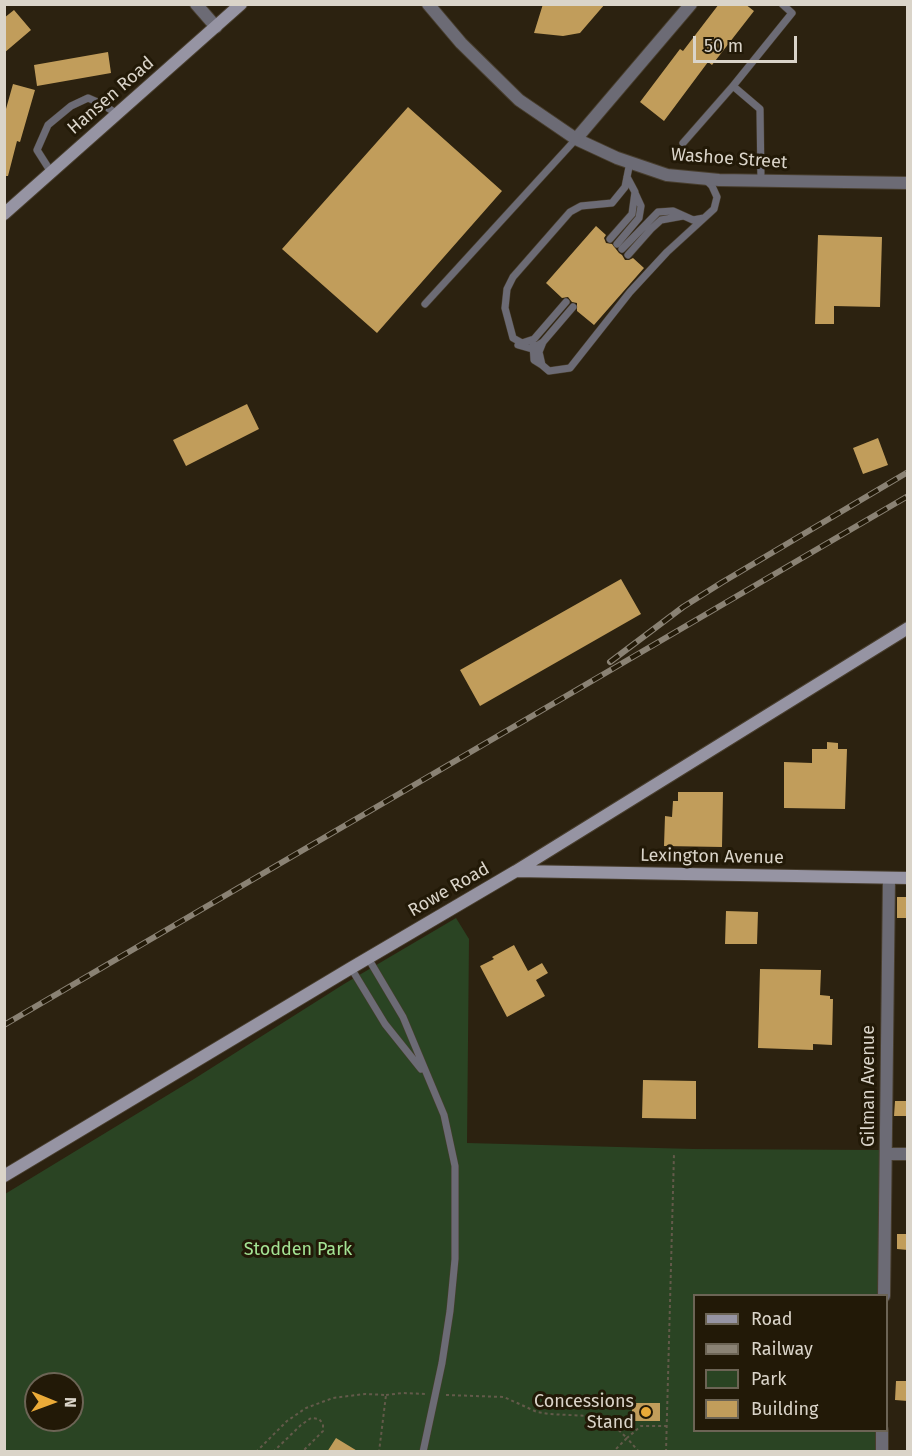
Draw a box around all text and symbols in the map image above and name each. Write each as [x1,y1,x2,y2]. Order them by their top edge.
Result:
scale bar [696,24,800,62]
text: 50 m [704,35,743,57]
street label: Hansen Road [63,53,159,139]
street label: Washoe Street [670,144,788,174]
street label: Lexington Avenue [640,845,784,869]
street label: Rowe Road [405,858,493,922]
street label: Gilman Avenue [858,1025,880,1147]
park label: Stodden Park [244,1239,352,1261]
legend [693,1294,888,1432]
text: Road [751,1308,793,1330]
text: Railway [751,1338,813,1360]
text: Park [751,1368,786,1390]
north arrow [24,1372,84,1432]
place label: Concessions Stand [534,1391,634,1434]
text: N [61,1397,80,1408]
text: Building [751,1398,818,1420]
marker: Concessions Stand [639,1405,653,1419]

